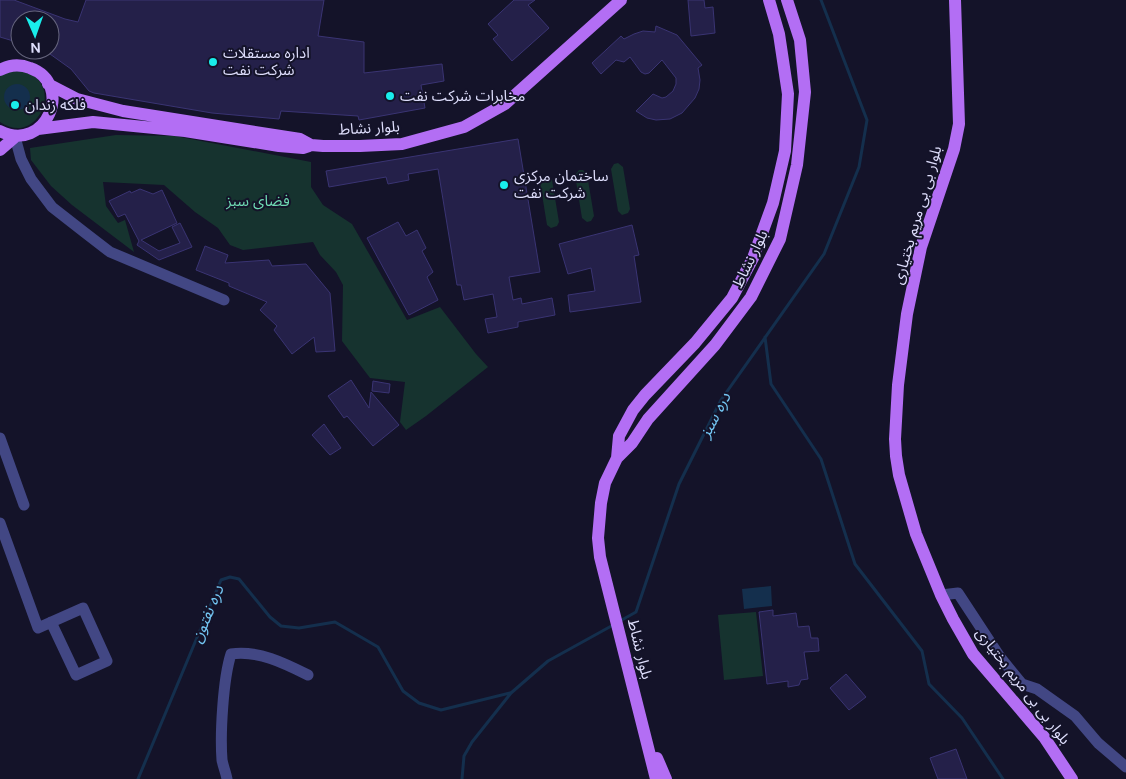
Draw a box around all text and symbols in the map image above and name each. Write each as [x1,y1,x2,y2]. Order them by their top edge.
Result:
north arrow [10,10,60,60]
text: N [30,39,41,57]
place label: اداره مستقلات شرکت نفت [223,43,310,80]
marker: اداره مستقلات شرکت نفت [207,56,219,68]
place label: مخابرات شرکت نفت [400,86,525,106]
marker: مخابرات شرکت نفت [384,90,396,102]
place label: فلکه زندان [25,95,86,115]
marker: فلکه زندان [9,99,21,111]
street label: بلوار نشاط [338,116,400,140]
street label: بلوار بی بی مریم بختیاری [888,143,947,287]
place label: ساختمان مرکزی شرکت نفت [514,166,609,203]
marker: ساختمان مرکزی شرکت نفت [498,179,510,191]
park label: فضای سبز [225,191,290,211]
street label: بلوار نشاط [727,227,773,291]
water label: دره سبز [693,388,736,443]
water label: دره نفتون [186,582,229,646]
street label: بلوار نشاط [623,617,657,681]
street label: بلوار بی بی مریم بختیاری [970,623,1075,749]

